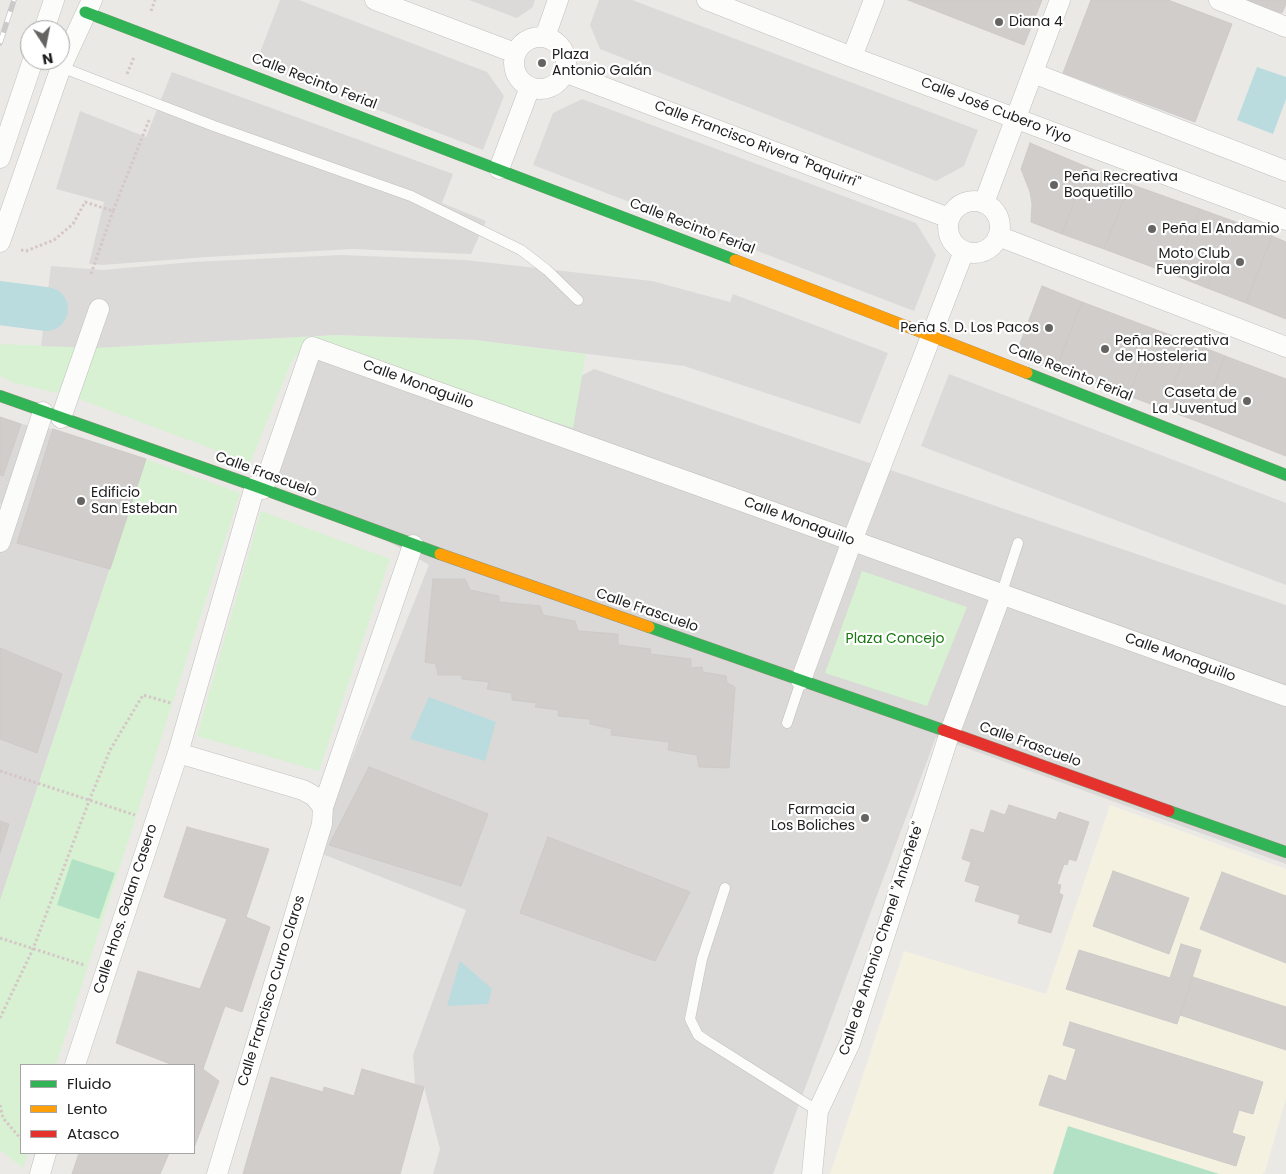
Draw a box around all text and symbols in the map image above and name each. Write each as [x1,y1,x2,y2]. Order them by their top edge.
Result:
place label: Diana 4 [1009,14,1063,30]
marker: Diana 4 [993,16,1005,28]
north arrow [20,20,70,70]
place label: Plaza Antonio Galán [552,47,652,80]
text: N [41,48,55,70]
street label: Calle Recinto Ferial [249,50,379,114]
marker: Plaza Antonio Galán [536,57,548,69]
street label: Calle José Cubero Yiyo [918,74,1074,148]
street label: Calle Francisco Rivera "Paquirri" [652,98,862,192]
place label: Peña Recreativa Boquetillo [1064,169,1178,202]
marker: Peña Recreativa Boquetillo [1048,179,1060,191]
street label: Calle Recinto Ferial [627,195,757,259]
place label: Peña El Andamio [1162,221,1279,237]
marker: Peña El Andamio [1146,223,1158,235]
place label: Moto Club Fuengirola [1156,246,1230,278]
marker: Moto Club Fuengirola [1234,256,1246,268]
place label: Peña S. D. Los Pacos [900,320,1039,336]
marker: Peña S. D. Los Pacos [1043,322,1055,334]
place label: Peña Recreativa de Hosteleria [1115,333,1229,366]
street label: Calle Recinto Ferial [1005,340,1135,406]
marker: Peña Recreativa de Hosteleria [1099,343,1111,355]
street label: Calle Monaguillo [360,357,476,413]
place label: Caseta de La Juventud [1152,385,1237,418]
marker: Caseta de La Juventud [1241,395,1253,407]
street label: Calle Frascuelo [213,449,319,501]
place label: Edificio San Esteban [91,485,178,518]
street label: Calle Monaguillo [741,494,857,550]
marker: Edificio San Esteban [75,495,87,507]
street label: Calle Frascuelo [594,586,700,636]
street label: Calle Monaguillo [1122,630,1238,686]
park label: Plaza Concejo [846,631,944,647]
street label: Calle Frascuelo [977,719,1083,771]
place label: Farmacia Los Boliches [771,802,855,834]
marker: Farmacia Los Boliches [859,812,871,824]
street label: Calle de Antonio Chenel "Antoñete" [836,820,928,1058]
street label: Calle Hnos. Galan Casero [91,822,161,996]
street label: Calle Francisco Curro Claros [235,893,309,1089]
legend [20,1064,195,1154]
text: Fluido [67,1073,111,1094]
text: Lento [67,1098,107,1119]
text: Atasco [67,1123,119,1144]

